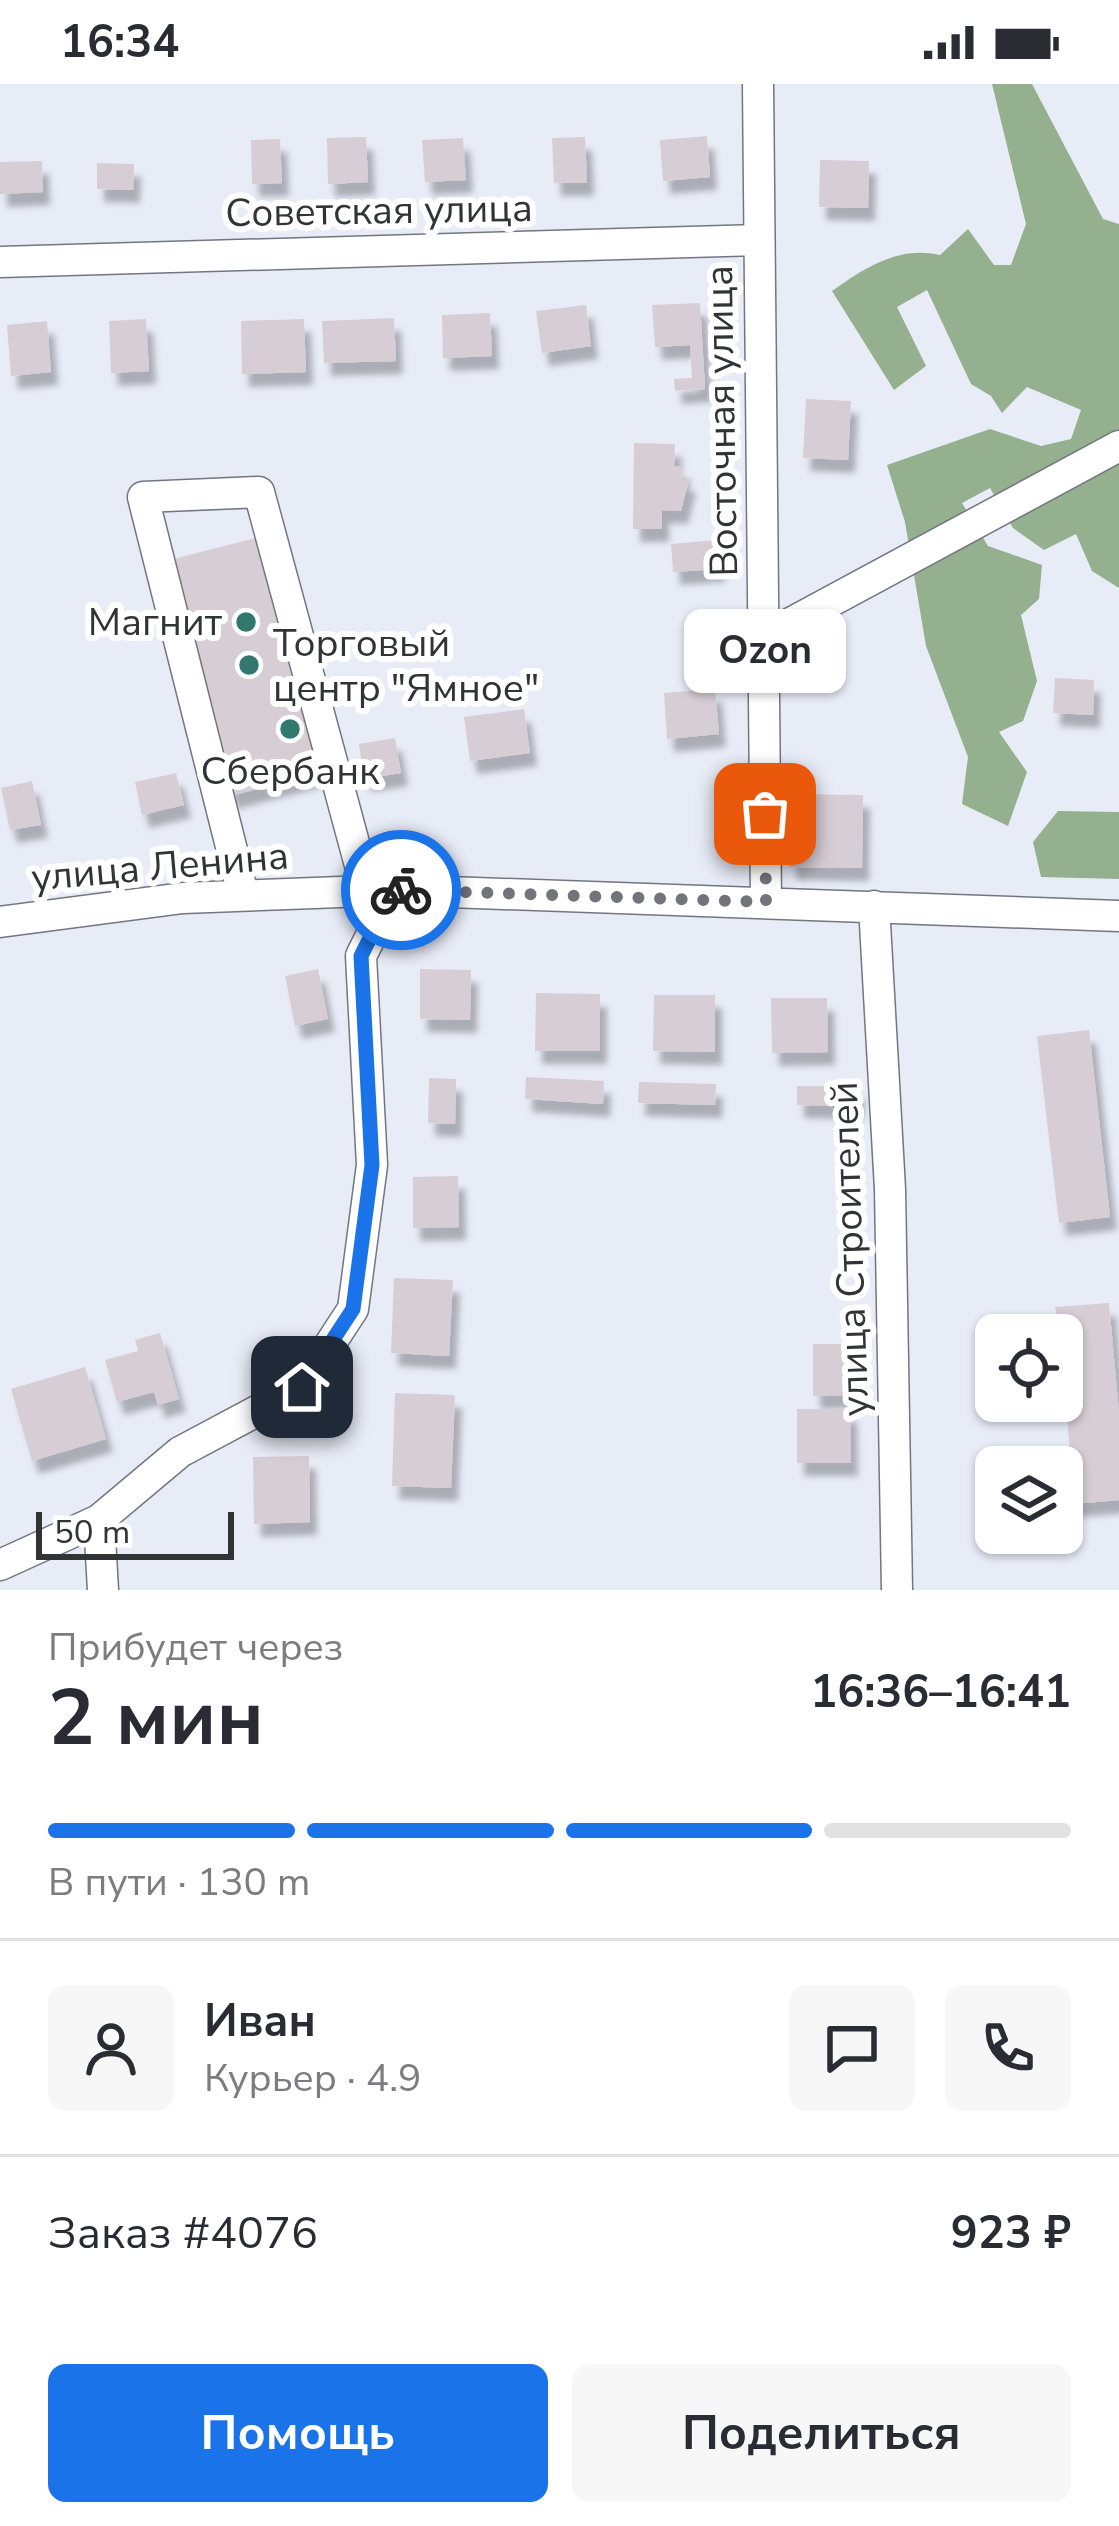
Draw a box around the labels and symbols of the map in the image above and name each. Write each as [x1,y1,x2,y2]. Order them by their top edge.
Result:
street label: Советская улица [225,182,533,240]
street label: Восточная улица [693,265,751,577]
place label: Магнит [88,596,223,649]
marker: Магнит [233,609,259,635]
callout: Ozon [684,610,846,694]
place label: Торговый центр "Ямное" [273,617,539,715]
marker: Торговый центр "Ямное" [236,652,262,678]
marker: Сбербанк [277,716,303,742]
place label: Сбербанк [200,745,380,798]
pin [714,763,816,865]
street label: улица Ленина [29,829,291,905]
courier [341,830,461,950]
street label: улица Строителей [818,1081,882,1417]
pin [251,1336,353,1438]
scale bar [36,1506,234,1559]

